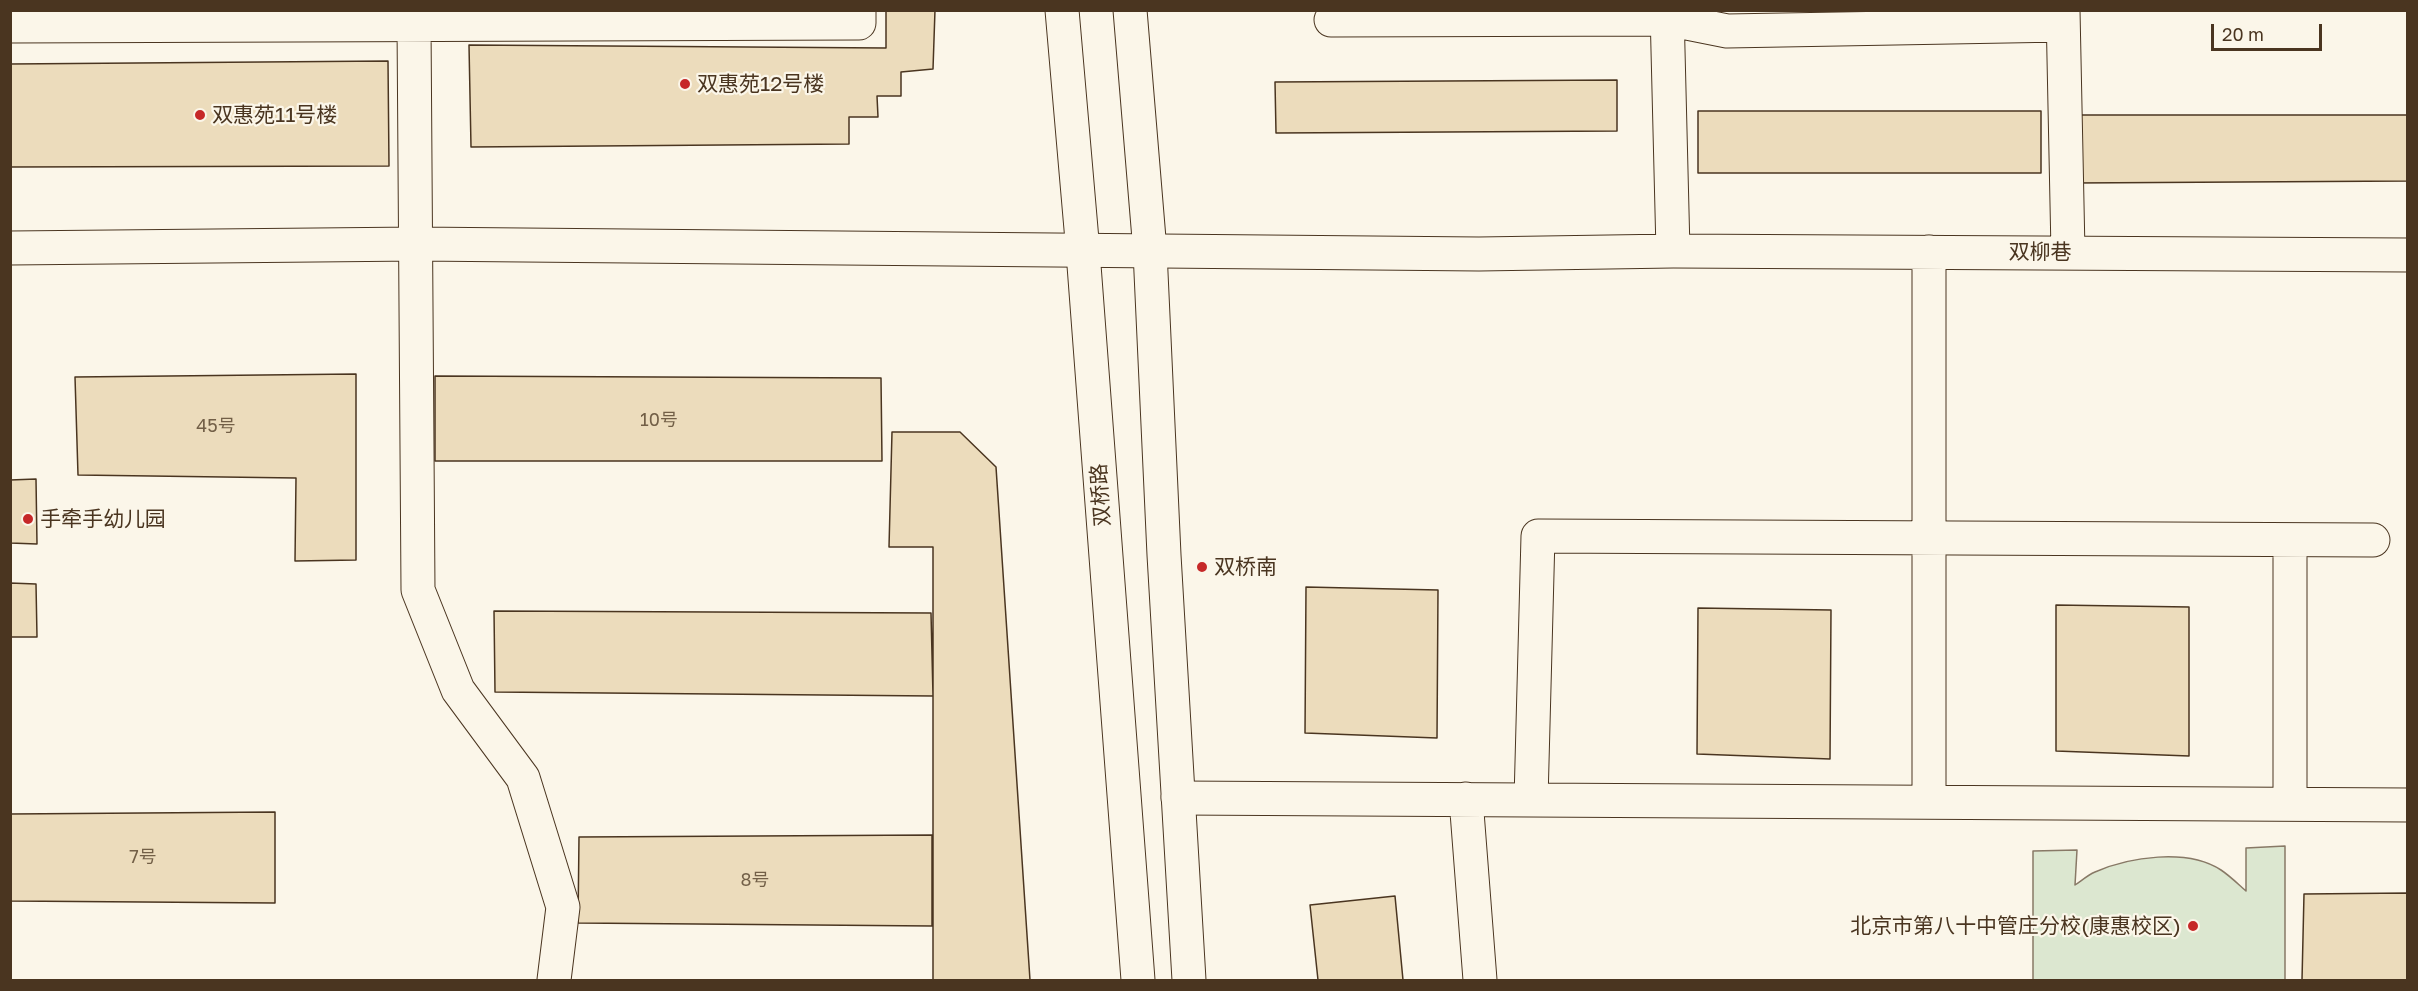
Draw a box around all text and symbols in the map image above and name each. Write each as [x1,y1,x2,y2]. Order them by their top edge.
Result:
scale bar [2214,12,2325,50]
text: 20 m [2222,23,2264,45]
place label: 双惠苑12号楼 [697,71,824,97]
marker: 双惠苑12号楼 [678,77,692,91]
place label: 双惠苑11号楼 [212,102,337,128]
marker: 双惠苑11号楼 [193,108,207,122]
street label: 双柳巷 [2009,239,2071,265]
house number: 10号 [640,409,678,431]
house number: 45号 [196,415,236,437]
street label: 双桥路 [1086,463,1116,527]
place label: 手牵手幼儿园 [40,506,166,532]
marker: 手牵手幼儿园 [21,512,35,526]
place label: 双桥南 [1214,554,1277,580]
marker: 双桥南 [1195,560,1209,574]
house number: 7号 [129,846,157,868]
house number: 8号 [741,869,769,891]
place label: 北京市第八十中管庄分校(康惠校区) [1850,913,2181,939]
marker: 北京市第八十中管庄分校(康惠校区) [2186,919,2200,933]

